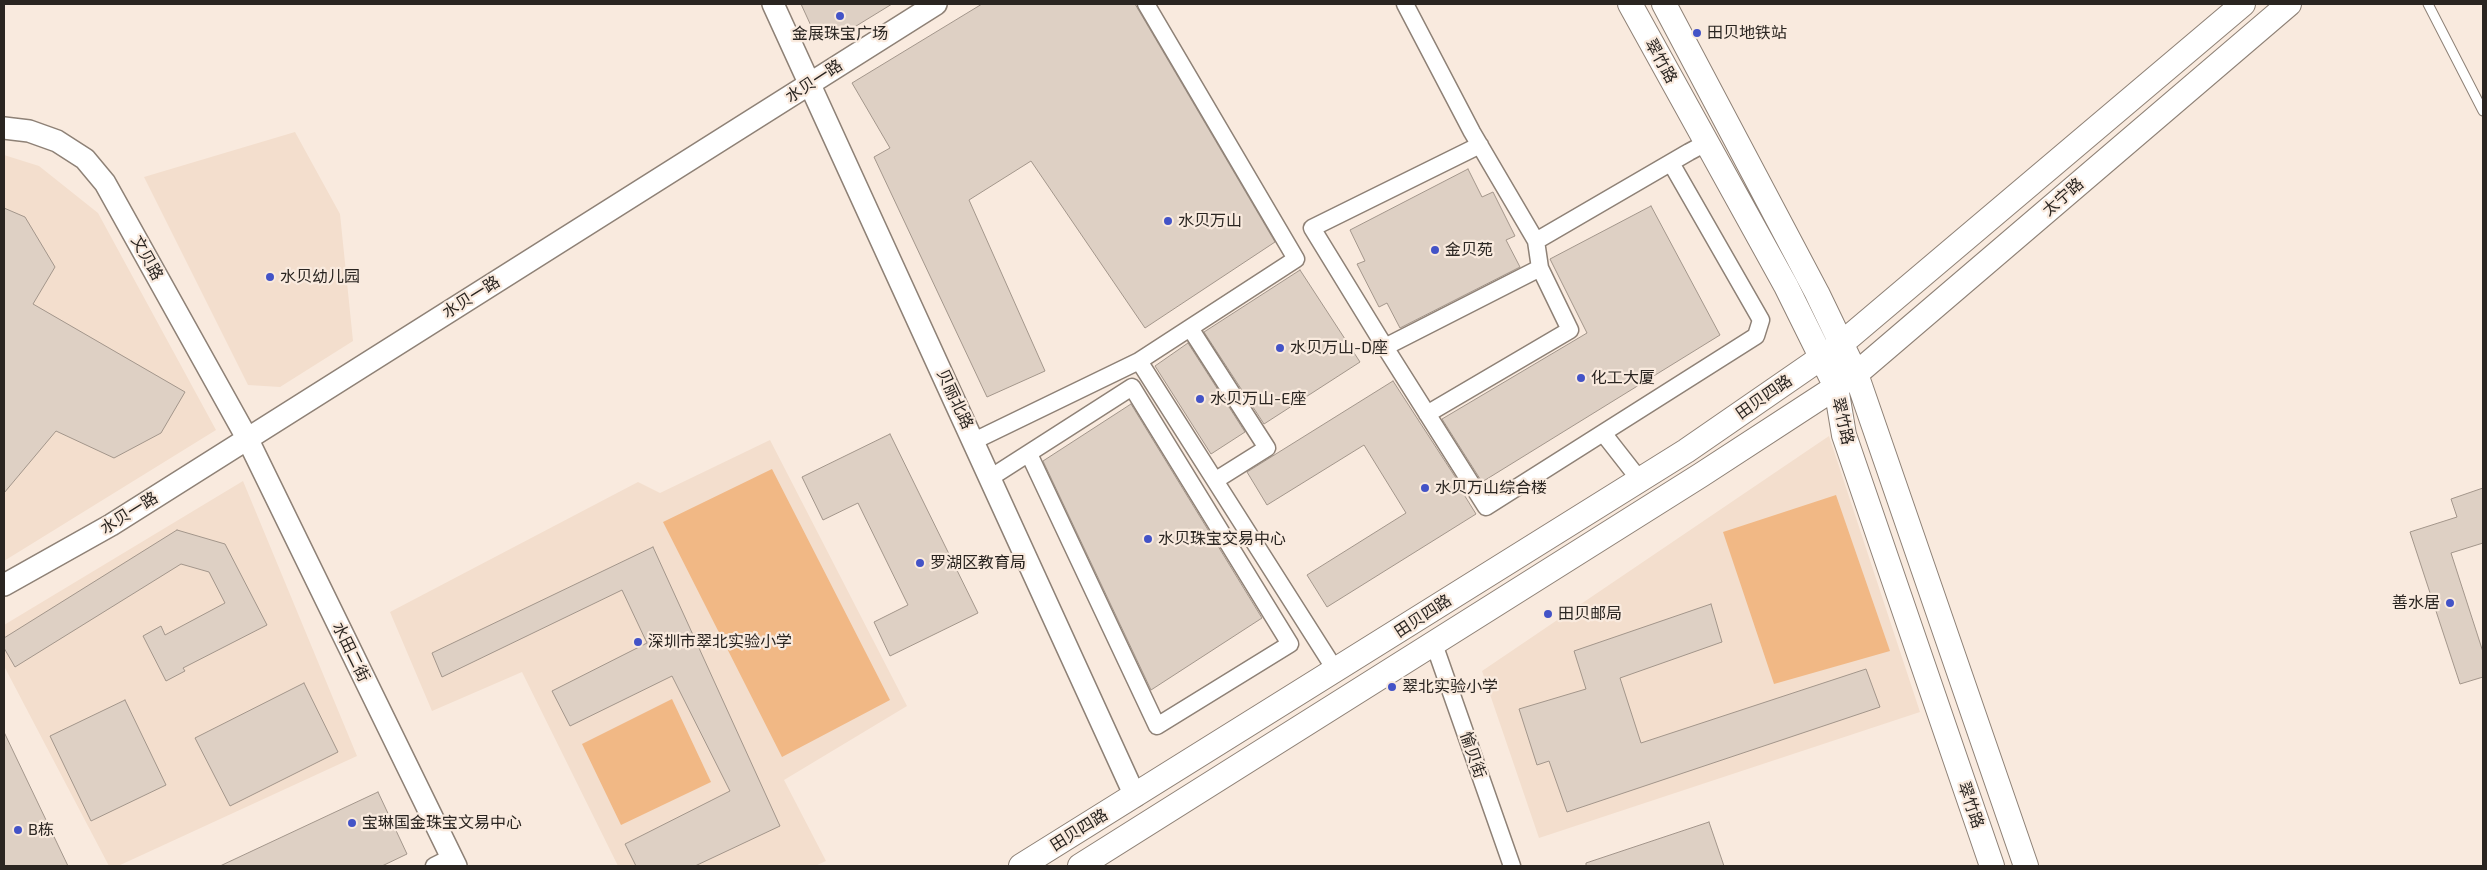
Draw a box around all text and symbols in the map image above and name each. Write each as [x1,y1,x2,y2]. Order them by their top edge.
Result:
marker: 金展珠宝广场 [834,10,846,22]
place label: 田贝地铁站 [1707,23,1787,43]
place label: 金展珠宝广场 [792,24,888,44]
marker: 田贝地铁站 [1691,27,1703,39]
street label: 翠竹路 [1641,35,1681,87]
street label: 水贝一路 [782,56,846,106]
street label: 太宁路 [2039,174,2087,220]
place label: 水贝万山 [1178,211,1242,231]
marker: 水贝万山 [1162,215,1174,227]
street label: 文贝路 [127,232,167,284]
place label: 金贝苑 [1445,240,1493,260]
marker: 金贝苑 [1429,244,1441,256]
place label: 水贝幼儿园 [280,267,360,287]
marker: 水贝幼儿园 [264,271,276,283]
street label: 水贝一路 [439,272,503,322]
place label: 水贝万山-D座 [1290,338,1388,358]
marker: 水贝万山-D座 [1274,342,1286,354]
street label: 贝丽北路 [933,366,977,432]
place label: 化工大厦 [1591,368,1655,388]
street label: 田贝四路 [1732,371,1796,423]
marker: 化工大厦 [1575,372,1587,384]
place label: 水贝万山-E座 [1210,389,1306,409]
marker: 水贝万山-E座 [1194,393,1206,405]
street label: 翠竹路 [1828,395,1858,447]
place label: 水贝万山综合楼 [1435,478,1547,498]
marker: 水贝万山综合楼 [1419,482,1431,494]
street label: 水贝一路 [97,488,161,538]
place label: 水贝珠宝交易中心 [1158,529,1286,549]
marker: 水贝珠宝交易中心 [1142,533,1154,545]
place label: 罗湖区教育局 [930,553,1026,573]
marker: 罗湖区教育局 [914,557,926,569]
street label: 田贝四路 [1391,591,1455,641]
place label: 善水居 [2392,593,2440,613]
marker: 善水居 [2444,597,2456,609]
place label: 田贝邮局 [1558,604,1622,624]
marker: 田贝邮局 [1542,608,1554,620]
street label: 水田二街 [328,619,374,685]
place label: 深圳市翠北实验小学 [648,632,792,652]
marker: 深圳市翠北实验小学 [632,636,644,648]
place label: 翠北实验小学 [1402,677,1498,697]
marker: 翠北实验小学 [1386,681,1398,693]
street label: 愉贝街 [1456,729,1490,781]
street label: 翠竹路 [1954,779,1988,831]
street label: 田贝四路 [1047,805,1111,855]
place label: 宝琳国金珠宝文易中心 [362,813,522,833]
marker: 宝琳国金珠宝文易中心 [346,817,358,829]
place label: B栋 [28,820,54,840]
marker: B栋 [12,824,24,836]

